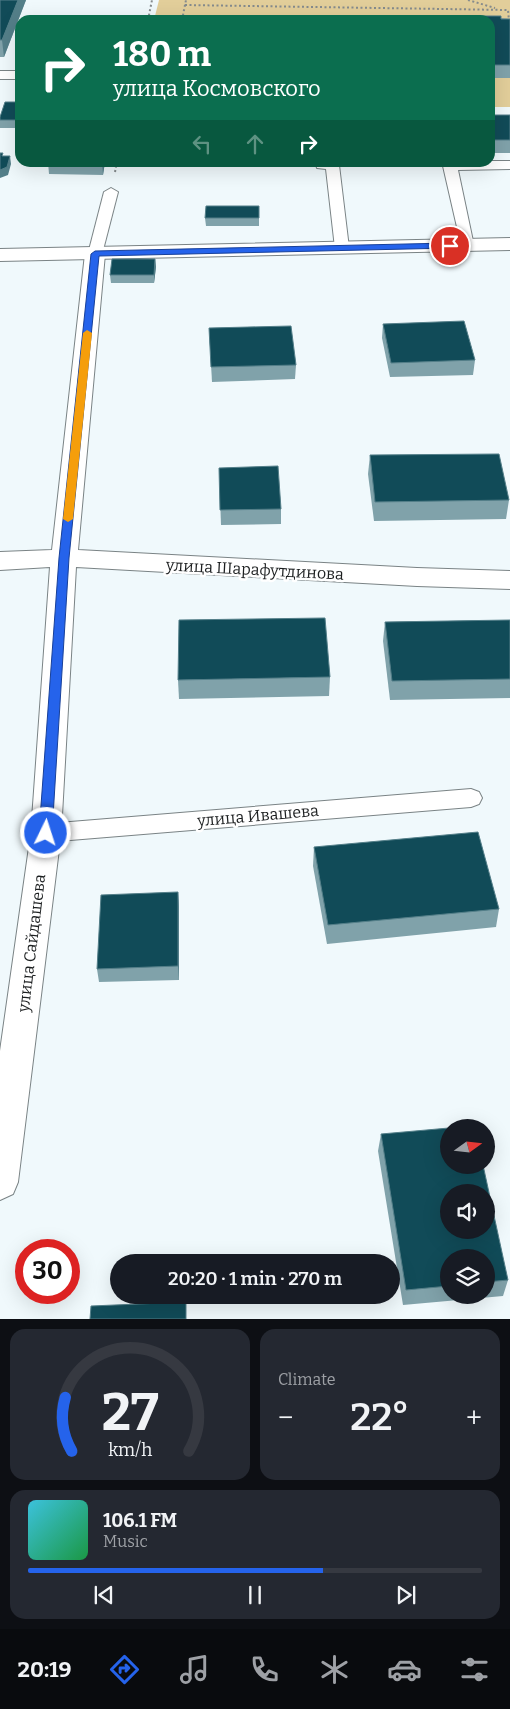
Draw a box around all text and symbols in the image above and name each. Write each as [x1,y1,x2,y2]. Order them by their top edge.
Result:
text: 180 m [113,33,211,75]
icon: right [30,35,95,100]
text: улица Космовского [113,75,321,102]
icon: left [188,130,216,158]
icon: ahead [241,130,269,158]
icon: right [294,130,322,158]
pin [429,225,471,267]
icon: arrive [436,232,464,260]
street label: улица Шарафутдинова [165,555,345,584]
street label: улица Ивашева [196,801,320,830]
position arrow [19,806,71,858]
street label: улица Сайдашева [13,873,49,1014]
north arrow [440,1119,495,1174]
map controls [440,1119,495,1304]
button: sound [440,1184,495,1239]
speed limit sign: 30 [15,1239,80,1304]
button: layers [440,1249,495,1304]
text: 20:20 · 1 min · 270 m [168,1267,342,1290]
text: Climate [278,1370,336,1389]
text: 27 [102,1381,159,1444]
text: 22° [350,1394,409,1440]
text: − [278,1401,293,1434]
text: + [466,1401,482,1434]
text: km/h [108,1439,152,1461]
text: 106.1 FM [103,1509,177,1532]
text: Music [103,1532,148,1551]
icon: previous [90,1581,118,1609]
icon: pause [241,1581,269,1609]
icon: next [392,1581,420,1609]
icon: directions [107,1652,142,1687]
icon: music [177,1652,212,1687]
icon: phone [247,1652,282,1687]
icon: climate [317,1652,352,1687]
icon: car [387,1652,422,1687]
icon: filters [457,1652,492,1687]
text: 20:19 [18,1656,72,1683]

